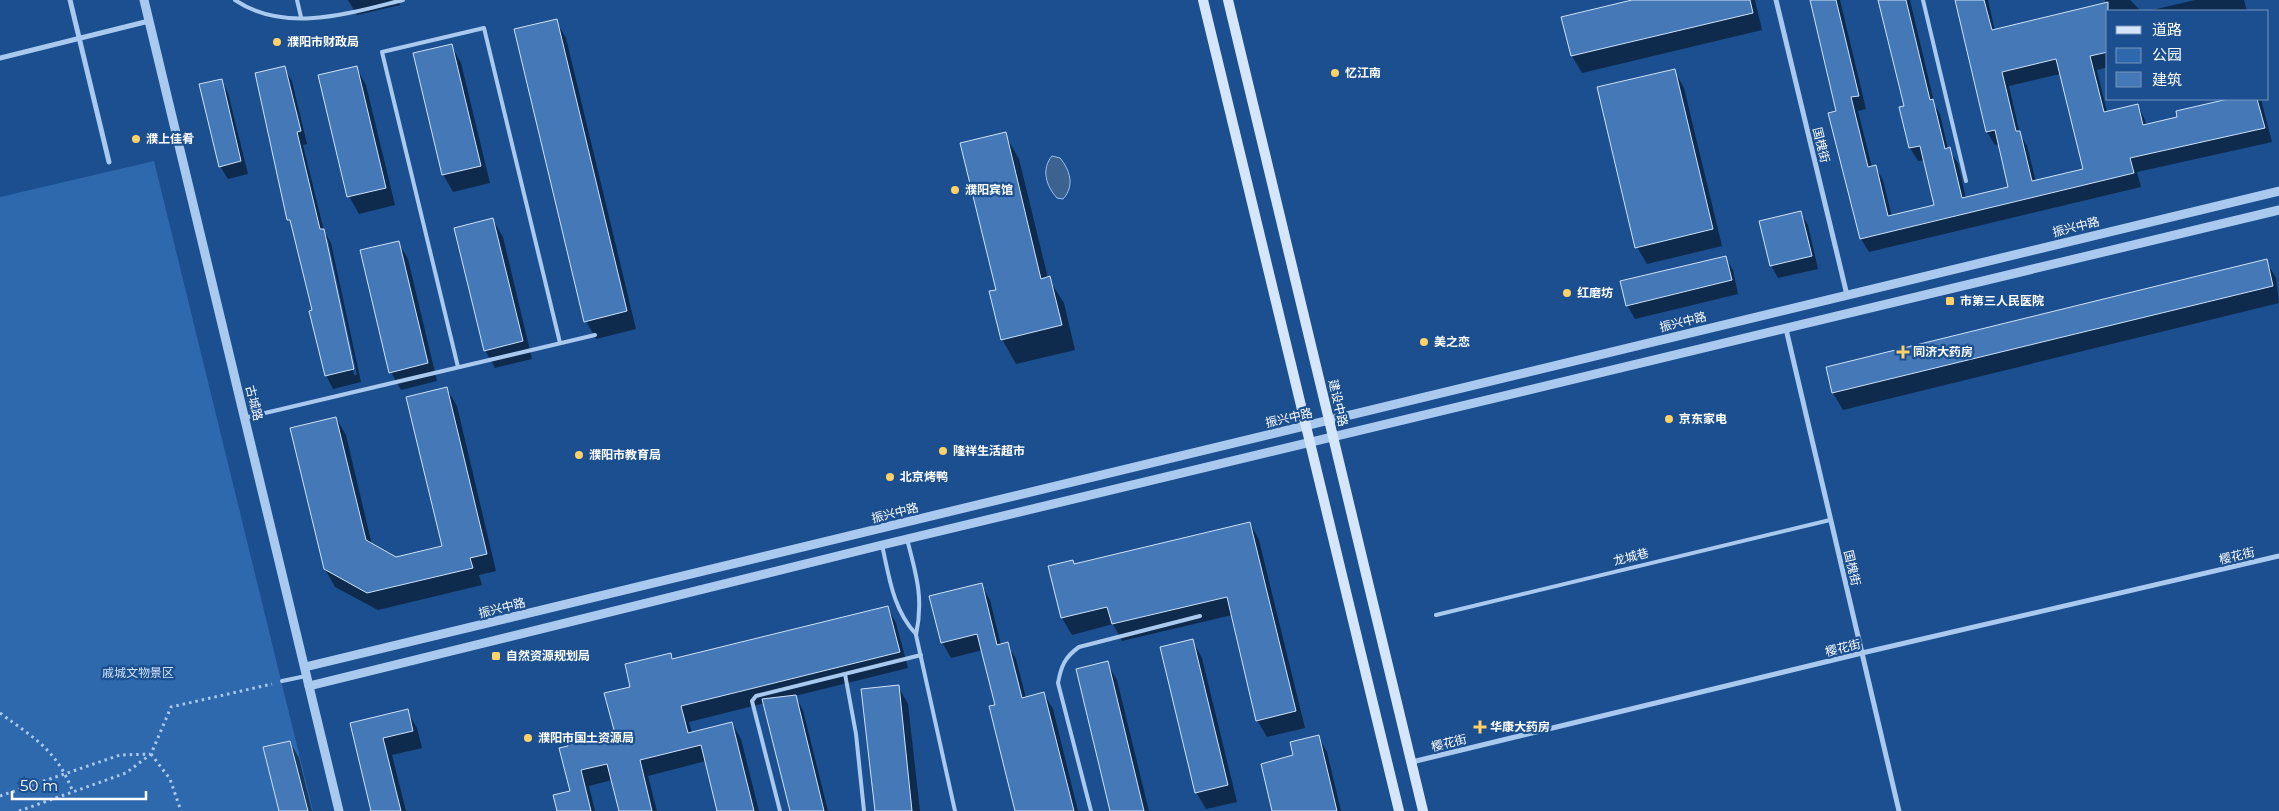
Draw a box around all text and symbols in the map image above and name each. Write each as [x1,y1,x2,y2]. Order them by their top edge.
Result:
legend [2106,10,2269,100]
text: 道路 [2152,20,2182,39]
place label: 濮阳市财政局 [287,34,359,49]
marker: 濮阳市财政局 [271,36,283,48]
text: 公园 [2152,45,2182,64]
place label: 忆江南 [1345,65,1381,80]
marker: 忆江南 [1329,67,1341,79]
text: 建筑 [2152,70,2182,89]
street label: 国槐街 [1810,126,1833,164]
place label: 濮上佳肴 [146,131,194,146]
marker: 濮上佳肴 [130,133,142,145]
place label: 濮阳宾馆 [965,182,1013,197]
marker: 濮阳宾馆 [949,184,961,196]
street label: 振兴中路 [2051,213,2101,240]
place label: 红磨坊 [1577,285,1613,300]
marker: 红磨坊 [1561,287,1573,299]
place label: 市第三人民医院 [1960,293,2044,308]
marker: 市第三人民医院 [1944,295,1956,307]
street label: 振兴中路 [1658,308,1708,335]
place label: 美之恋 [1434,334,1470,349]
marker: 美之恋 [1418,336,1430,348]
place label: 同济大药房 [1913,344,1973,359]
marker: 同济大药房 [1897,346,1909,358]
street label: 建设中路 [1326,378,1351,428]
street label: 古城路 [243,384,266,422]
street label: 振兴中路 [1264,405,1314,430]
place label: 京东家电 [1679,411,1727,426]
marker: 京东家电 [1663,413,1675,425]
place label: 隆祥生活超市 [953,443,1025,458]
marker: 隆祥生活超市 [937,445,949,457]
place label: 濮阳市教育局 [589,447,661,462]
marker: 濮阳市教育局 [573,449,585,461]
place label: 北京烤鸭 [900,469,948,484]
marker: 北京烤鸭 [884,471,896,483]
street label: 振兴中路 [870,499,920,526]
street label: 樱花街 [2218,544,2256,567]
street label: 龙城巷 [1612,545,1650,568]
street label: 国槐街 [1841,549,1864,587]
street label: 振兴中路 [477,594,527,621]
street label: 樱花街 [1824,636,1862,659]
place label: 自然资源规划局 [506,648,590,663]
marker: 自然资源规划局 [490,650,502,662]
park label: 戚城文物景区 [102,665,174,680]
place label: 华康大药房 [1490,719,1550,734]
marker: 华康大药房 [1474,721,1486,733]
place label: 濮阳市国土资源局 [538,730,634,745]
street label: 樱花街 [1430,731,1468,754]
marker: 濮阳市国土资源局 [522,732,534,744]
scale bar [12,768,146,800]
text: 50 m [20,776,58,795]

